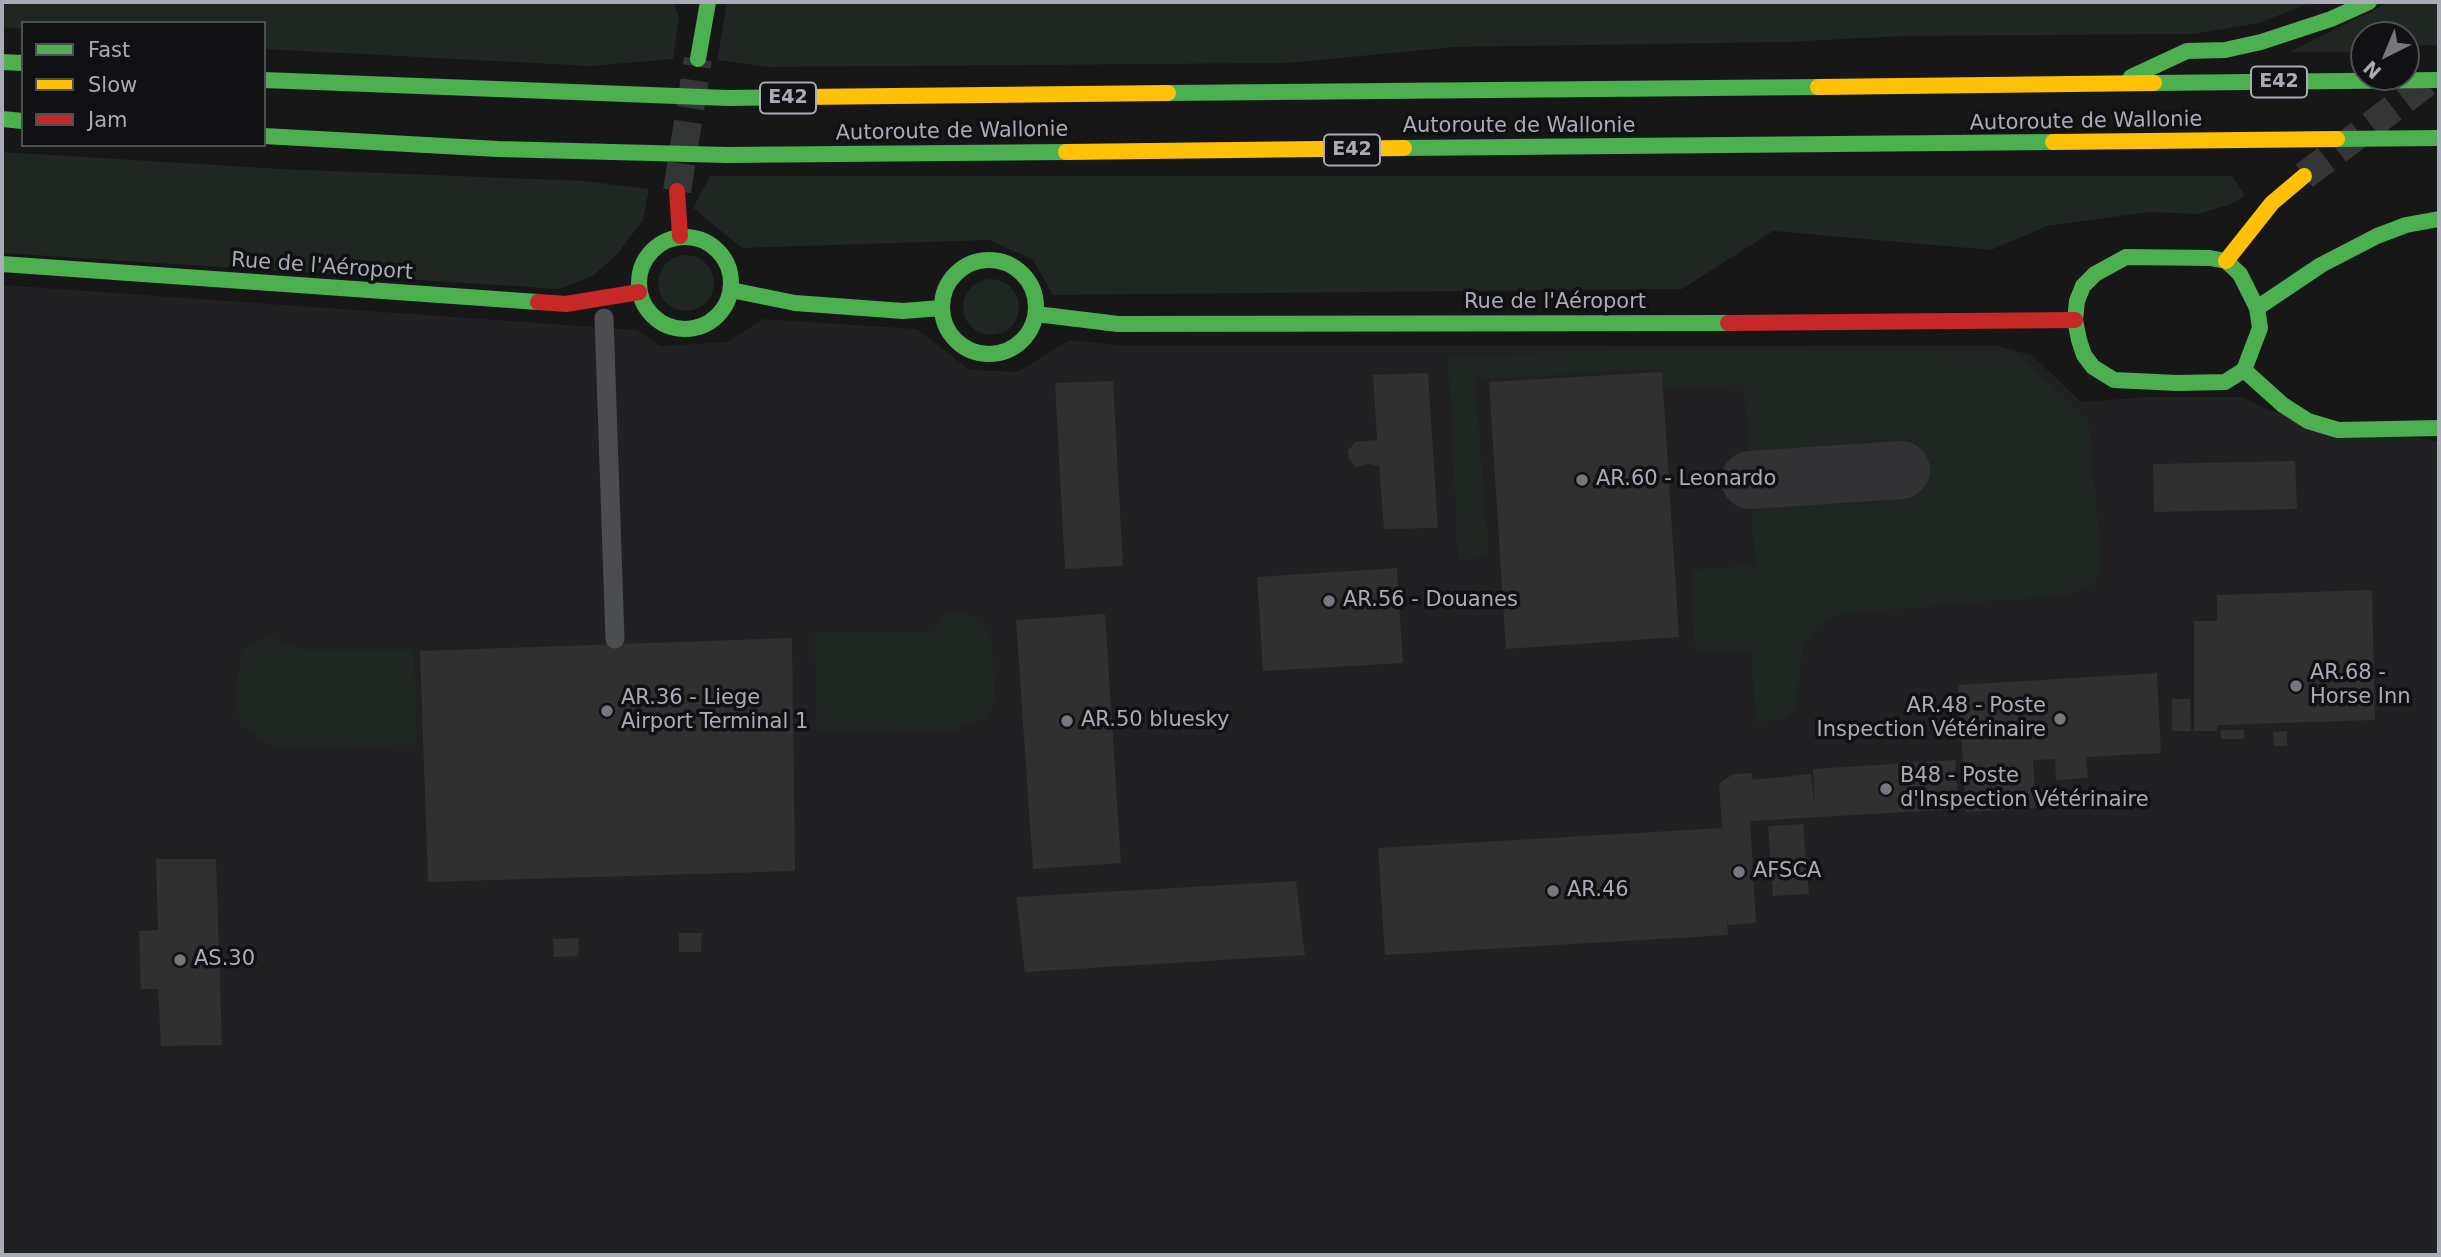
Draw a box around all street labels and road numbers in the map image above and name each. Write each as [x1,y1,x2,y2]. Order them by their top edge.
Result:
road number: E42 [2251,66,2307,97]
road number: E42 [760,82,816,114]
street label: Autoroute de Wallonie [1969,107,2203,137]
street label: Autoroute de Wallonie [1403,114,1635,140]
street label: Autoroute de Wallonie [835,117,1069,147]
road number: E42 [1324,134,1380,166]
street label: Rue de l'Aéroport [230,248,414,286]
street label: Rue de l'Aéroport [1464,290,1646,316]

